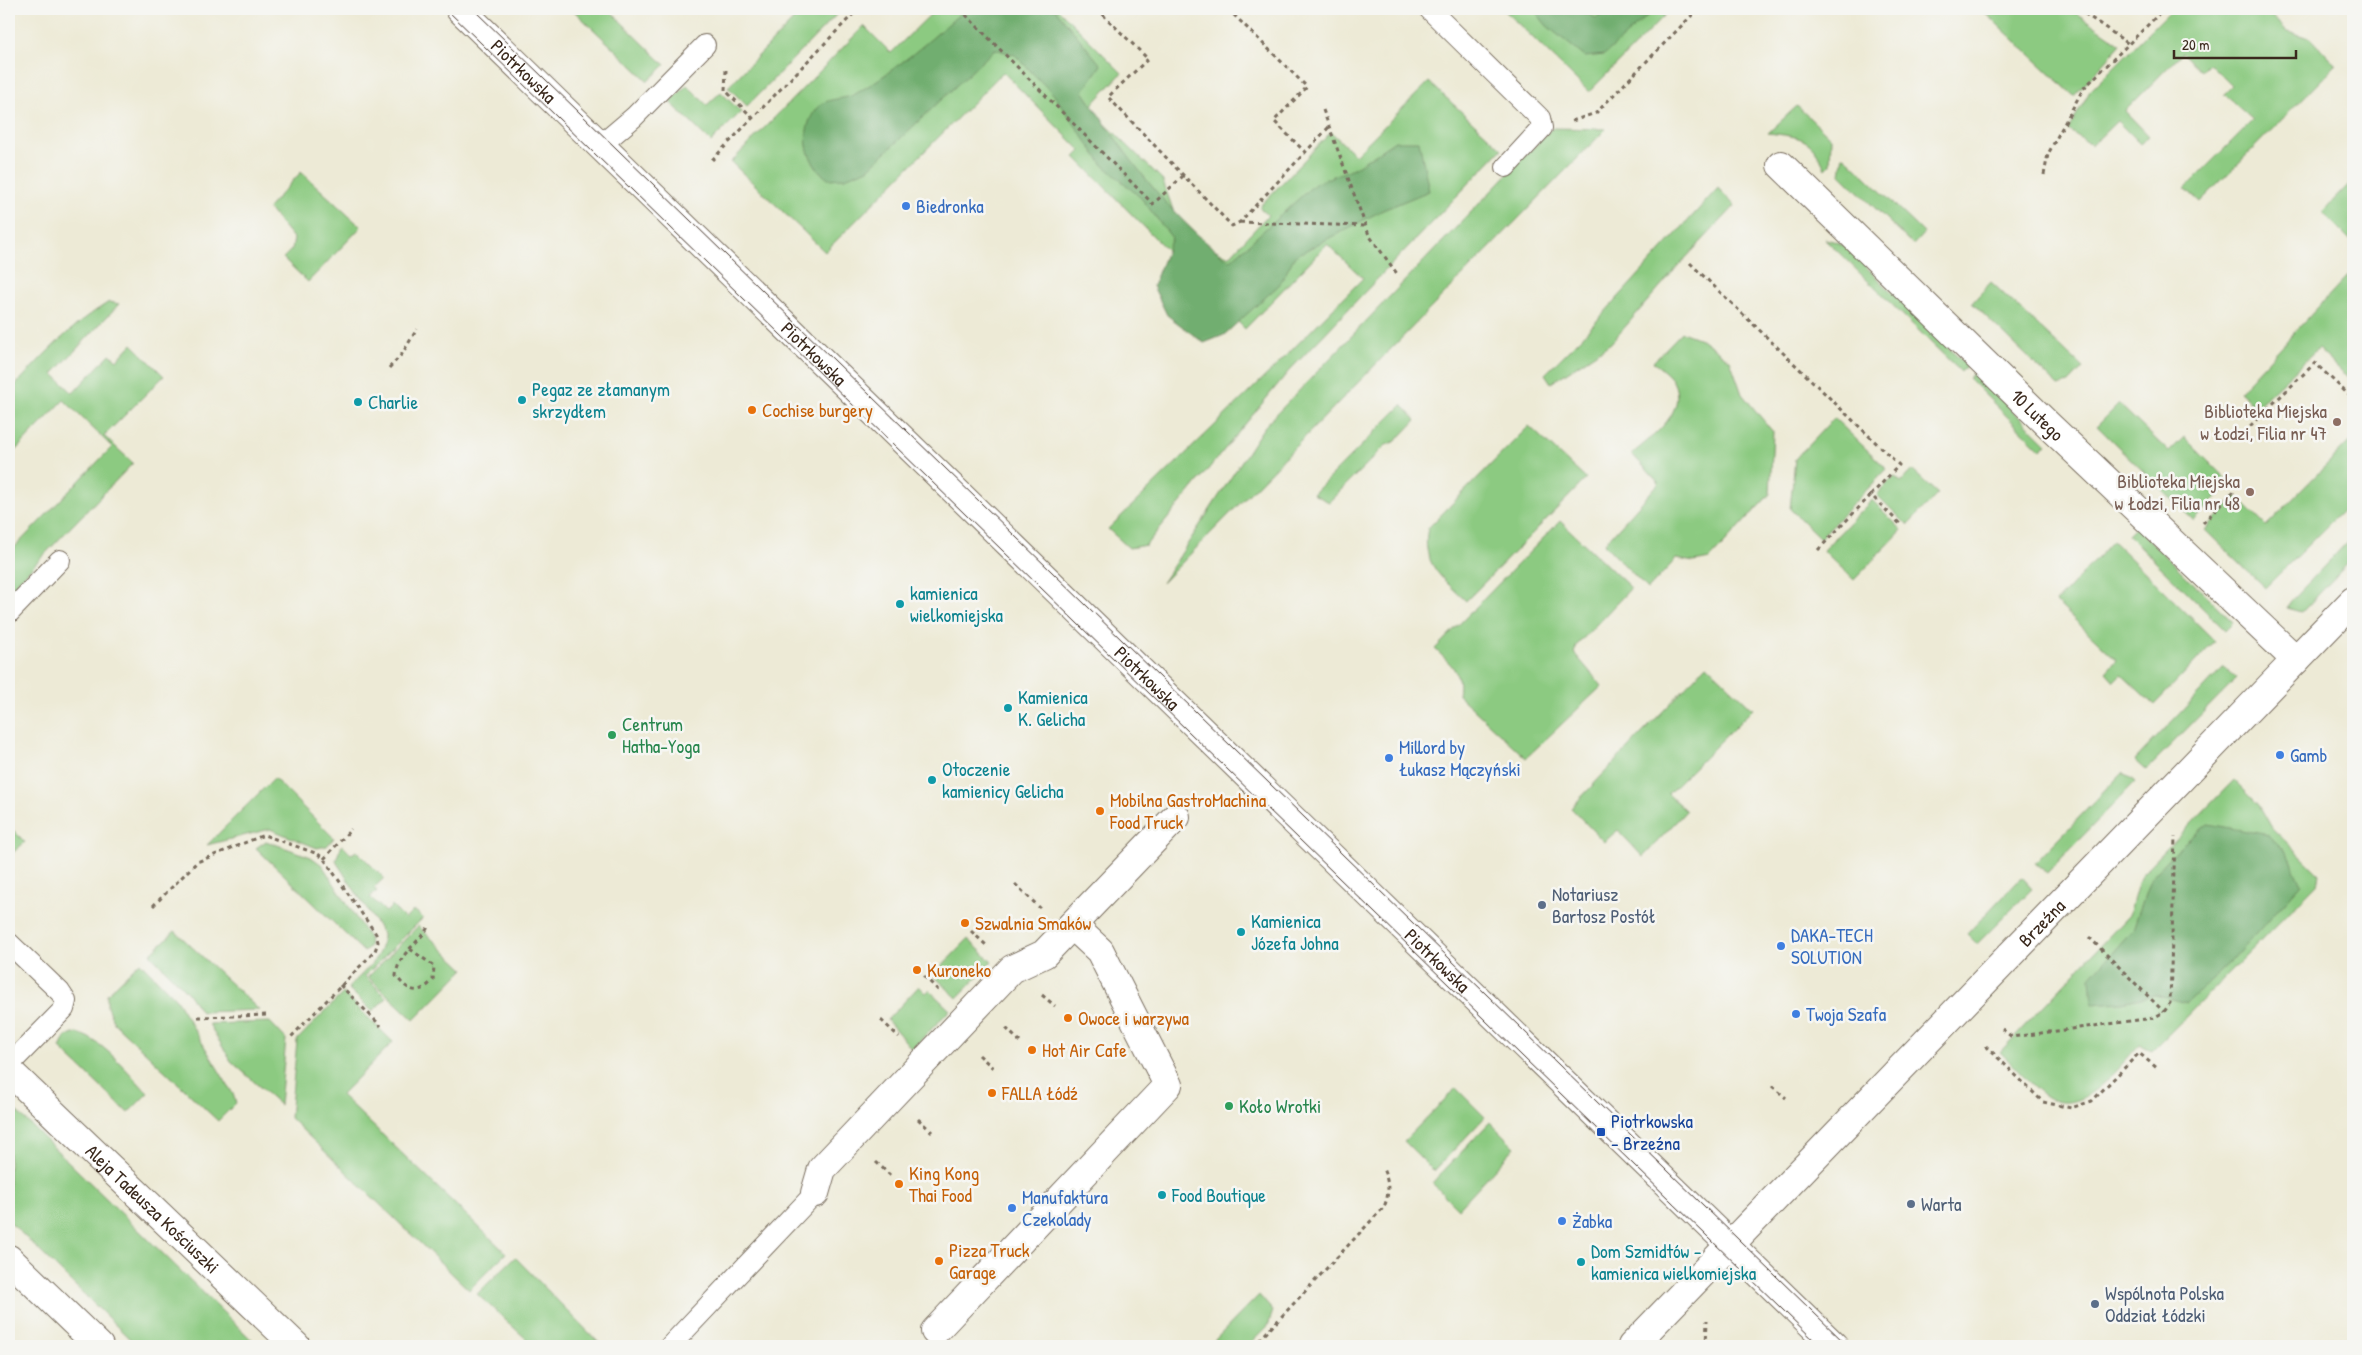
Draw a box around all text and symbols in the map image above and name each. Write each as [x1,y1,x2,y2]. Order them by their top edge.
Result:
scale bar [2174,28,2297,60]
street label: Piotrkowska [485,33,563,109]
text: 20 m [2182,34,2209,55]
place label: Biedronka [916,193,984,219]
marker: Biedronka [900,200,912,212]
street label: Piotrkowska [776,316,853,392]
place label: Pegaz ze złamanym skrzydłem [532,376,670,424]
street label: 10 Lutego [2005,383,2070,447]
place label: Charlie [368,389,418,415]
marker: Pegaz ze złamanym skrzydłem [516,394,528,406]
marker: Charlie [352,396,364,408]
place label: Cochise burgery [762,397,873,423]
place label: Biblioteka Miejska w Łodzi, Filia nr 47 [2200,398,2328,446]
marker: Cochise burgery [746,404,758,416]
marker: Biblioteka Miejska w Łodzi, Filia nr 47 [2331,416,2343,428]
place label: Biblioteka Miejska w Łodzi, Filia nr 48 [2114,468,2241,516]
marker: Biblioteka Miejska w Łodzi, Filia nr 48 [2244,486,2256,498]
place label: kamienica wielkomiejska [910,580,1004,628]
marker: kamienica wielkomiejska [894,598,906,610]
street label: Piotrkowska [1109,640,1186,716]
place label: Kamienica K. Gelicha [1018,684,1088,732]
marker: Kamienica K. Gelicha [1002,702,1014,714]
place label: Centrum Hatha-Yoga [622,711,700,759]
marker: Centrum Hatha-Yoga [606,729,618,741]
place label: Millord by Łukasz Mączyński [1399,734,1521,782]
place label: Gamb [2290,742,2327,768]
marker: Gamb [2274,749,2286,761]
marker: Millord by Łukasz Mączyński [1383,752,1395,764]
place label: Otoczenie kamienicy Gelicha [942,756,1064,804]
marker: Otoczenie kamienicy Gelicha [926,774,938,786]
place label: Mobilna GastroMachina Food Truck [1109,787,1267,835]
marker: Mobilna GastroMachina Food Truck [1094,805,1106,817]
place label: Notariusz Bartosz Postół [1552,881,1656,929]
street label: Brzeźna [2013,893,2071,952]
marker: Notariusz Bartosz Postół [1536,899,1548,911]
place label: Kamienica Józefa Johna [1251,908,1339,956]
place label: Szwalnia Smaków [975,910,1091,936]
marker: Szwalnia Smaków [959,917,971,929]
street label: Piotrkowska [1399,922,1476,999]
place label: DAKA-TECH SOLUTION [1791,922,1873,970]
marker: Kamienica Józefa Johna [1235,926,1247,938]
marker: DAKA-TECH SOLUTION [1775,940,1787,952]
place label: Kuroneko [927,957,992,983]
marker: Kuroneko [911,964,923,976]
place label: Twoja Szafa [1806,1001,1887,1027]
place label: Owoce i warzywa [1078,1005,1189,1031]
marker: Twoja Szafa [1790,1008,1802,1020]
marker: Owoce i warzywa [1062,1012,1074,1024]
place label: Hot Air Cafe [1042,1037,1127,1063]
marker: Hot Air Cafe [1026,1044,1038,1056]
place label: FALLA Łódź [1001,1080,1078,1106]
marker: FALLA Łódź [986,1087,998,1099]
place label: Koło Wrotki [1239,1093,1321,1119]
marker: Koło Wrotki [1223,1100,1235,1112]
place label: Piotrkowska - Brzeźna [1611,1108,1693,1156]
marker: Piotrkowska - Brzeźna [1595,1126,1607,1138]
street label: Aleja Tadeusza Kościuszki [80,1138,225,1279]
place label: King Kong Thai Food [909,1160,979,1208]
marker: King Kong Thai Food [893,1178,905,1190]
place label: Food Boutique [1171,1182,1266,1208]
place label: Manufaktura Czekolady [1022,1184,1109,1232]
marker: Food Boutique [1156,1189,1168,1201]
place label: Warta [1921,1191,1962,1217]
marker: Warta [1905,1198,1917,1210]
marker: Manufaktura Czekolady [1006,1202,1018,1214]
place label: Żabka [1572,1208,1613,1234]
marker: Żabka [1556,1215,1568,1227]
place label: Pizza Truck Garage [949,1237,1030,1285]
place label: Dom Szmidtów - kamienica wielkomiejska [1591,1238,1757,1286]
marker: Pizza Truck Garage [933,1255,945,1267]
marker: Dom Szmidtów - kamienica wielkomiejska [1575,1256,1587,1268]
place label: Wspólnota Polska Oddział Łódzki [2105,1280,2225,1328]
marker: Wspólnota Polska Oddział Łódzki [2089,1298,2101,1310]

